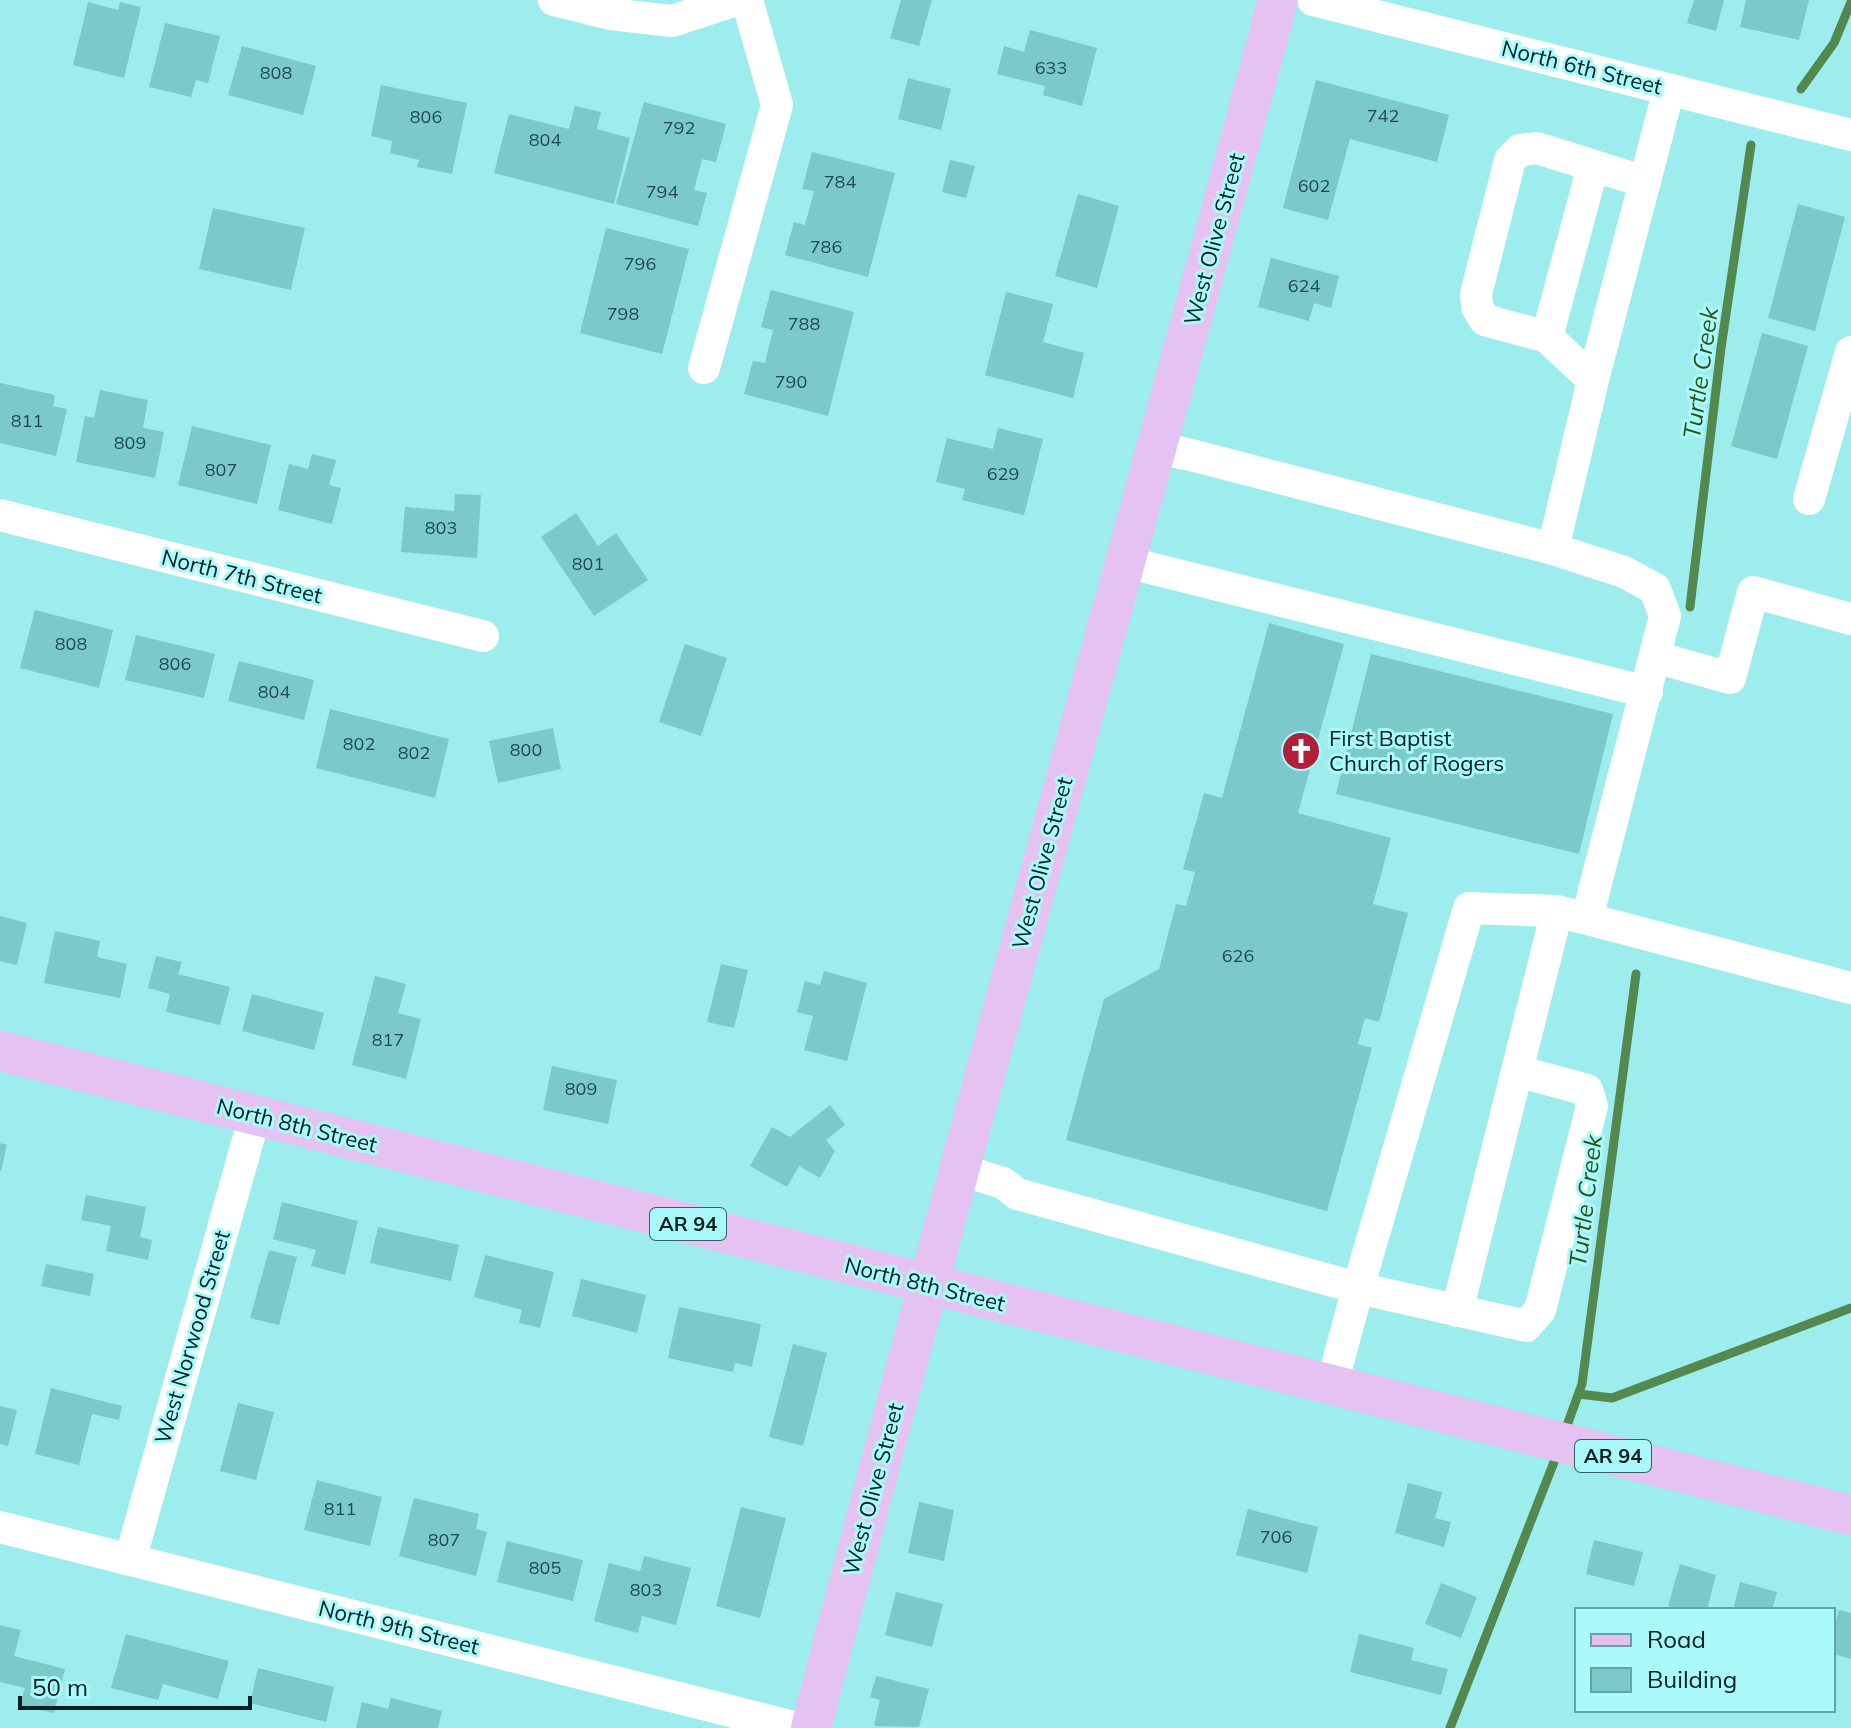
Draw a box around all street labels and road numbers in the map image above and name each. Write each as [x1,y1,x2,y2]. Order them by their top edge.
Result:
street label: North 6th Street [1499,34,1665,101]
street label: West Olive Street [1178,150,1250,328]
street label: North 7th Street [159,543,325,610]
street label: West Olive Street [1006,774,1078,952]
street label: North 8th Street [214,1092,380,1159]
road number: AR 94 [650,1208,726,1240]
street label: West Norwood Street [148,1227,236,1447]
street label: North 8th Street [842,1251,1008,1318]
street label: West Olive Street [837,1400,909,1578]
road number: AR 94 [1575,1440,1651,1472]
street label: North 9th Street [316,1594,482,1661]

